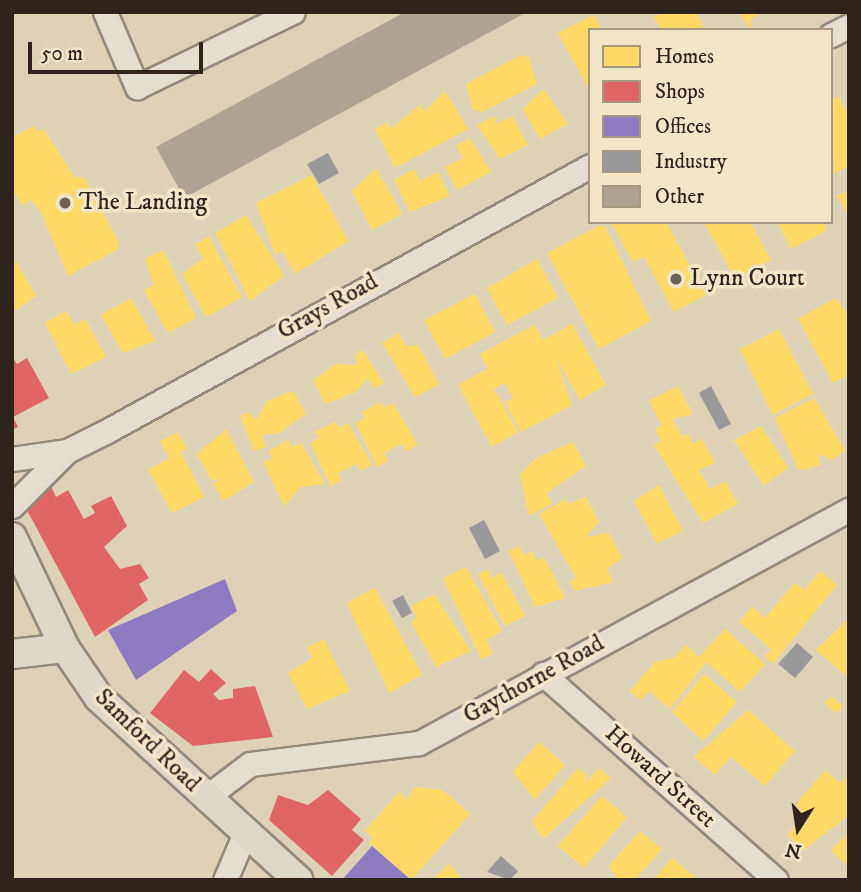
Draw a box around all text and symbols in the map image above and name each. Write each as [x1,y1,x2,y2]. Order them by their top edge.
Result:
scale bar [32,28,206,72]
legend [588,28,833,224]
text: 50 m [41,41,83,67]
text: Homes [655,44,714,70]
text: Shops [655,79,705,105]
text: Offices [655,114,711,140]
text: Industry [655,149,727,175]
text: Other [655,184,704,210]
place label: The Landing [79,189,207,217]
marker: The Landing [57,195,73,211]
place label: Lynn Court [690,265,804,293]
street label: Grays Road [273,268,383,346]
marker: Lynn Court [668,271,684,287]
street label: Gaythorne Road [459,630,609,730]
street label: Samford Road [88,684,206,798]
street label: Howard Street [598,720,722,834]
north arrow [763,794,833,864]
text: N [784,837,804,863]

